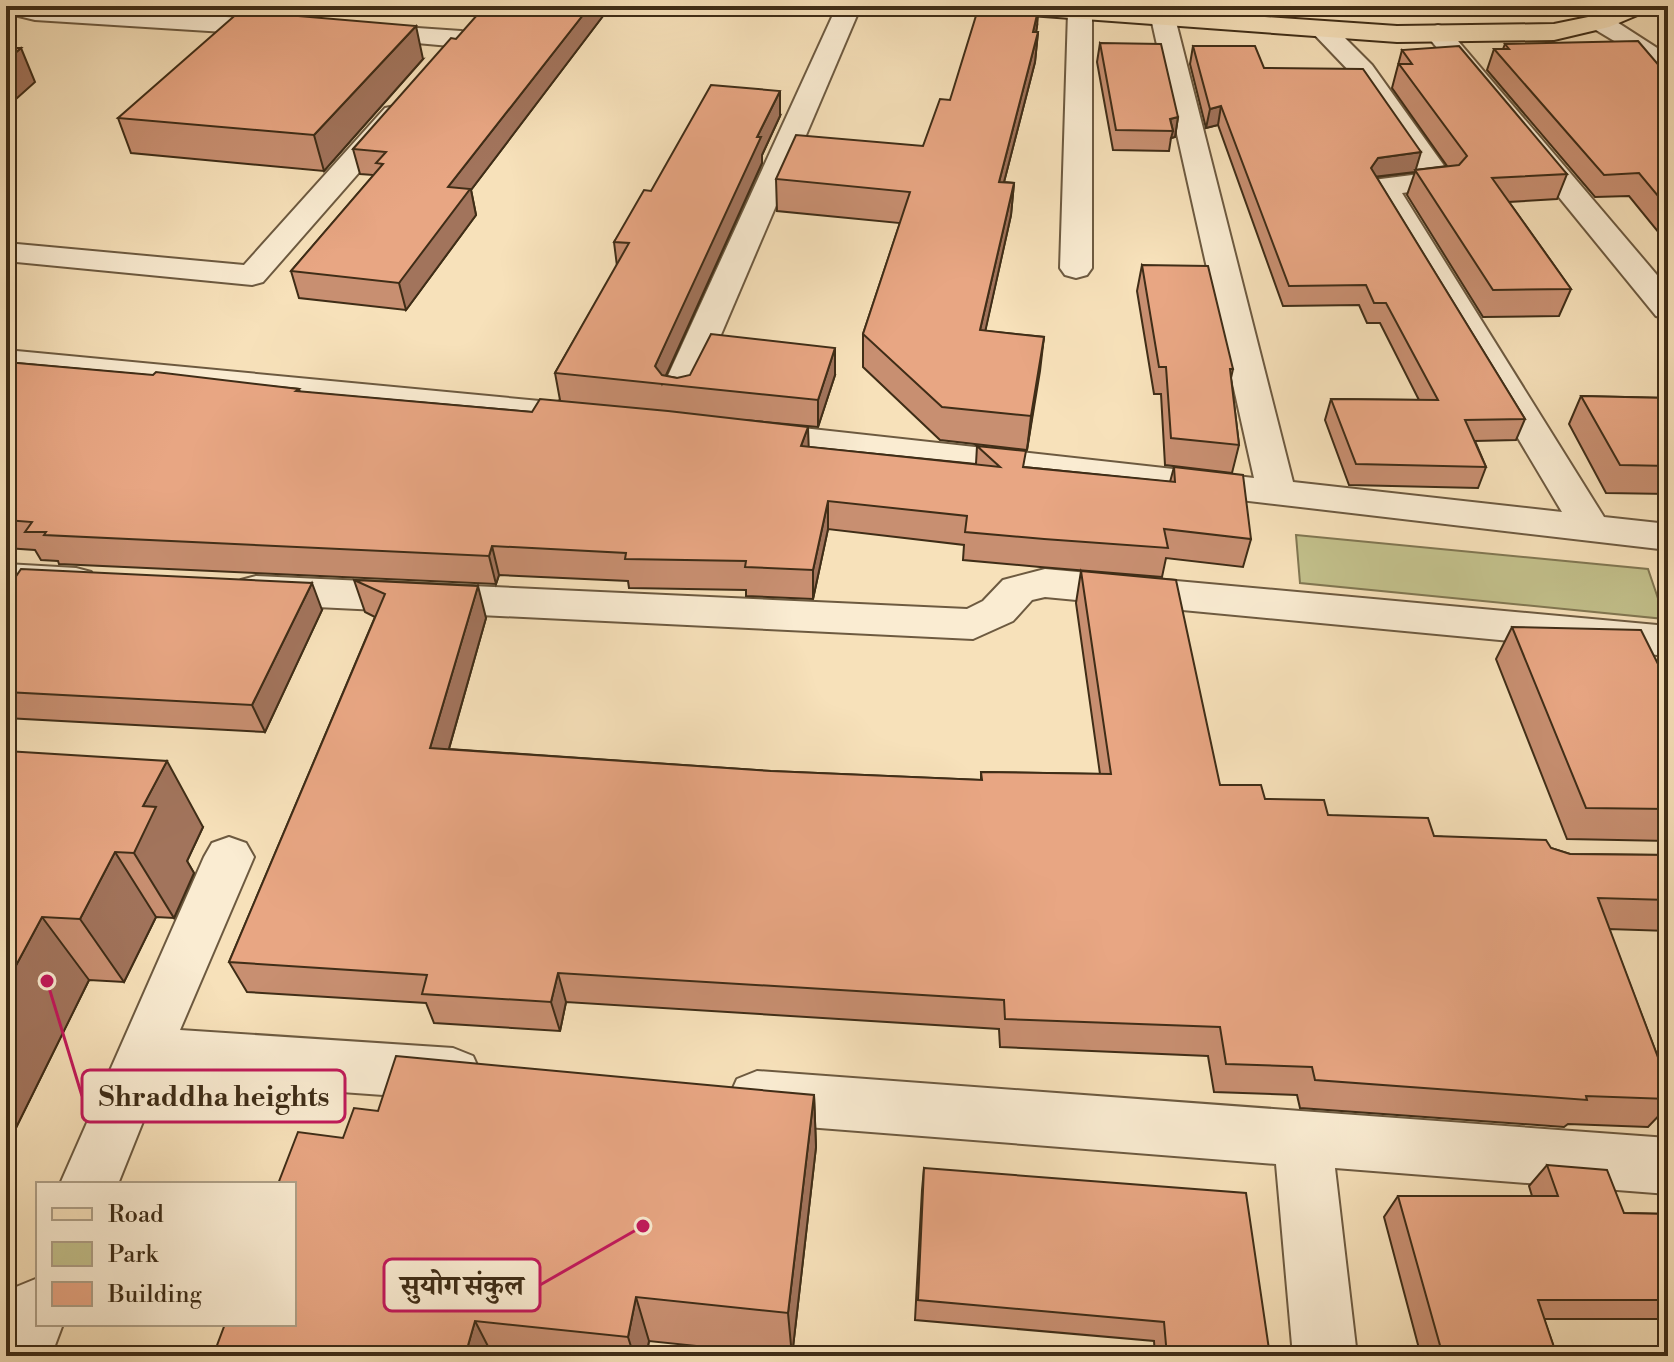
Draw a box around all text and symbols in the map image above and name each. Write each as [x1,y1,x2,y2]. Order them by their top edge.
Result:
callout: Shraddha heights [82,1070,345,1122]
text: Shraddha heights [98,1080,330,1115]
legend [36,1182,296,1326]
text: Road [108,1200,164,1230]
text: Park [108,1240,159,1270]
callout: सुयोग संकुल [384,1259,540,1311]
text: सुयोग संकुल [398,1269,526,1304]
text: Building [107,1280,202,1310]

